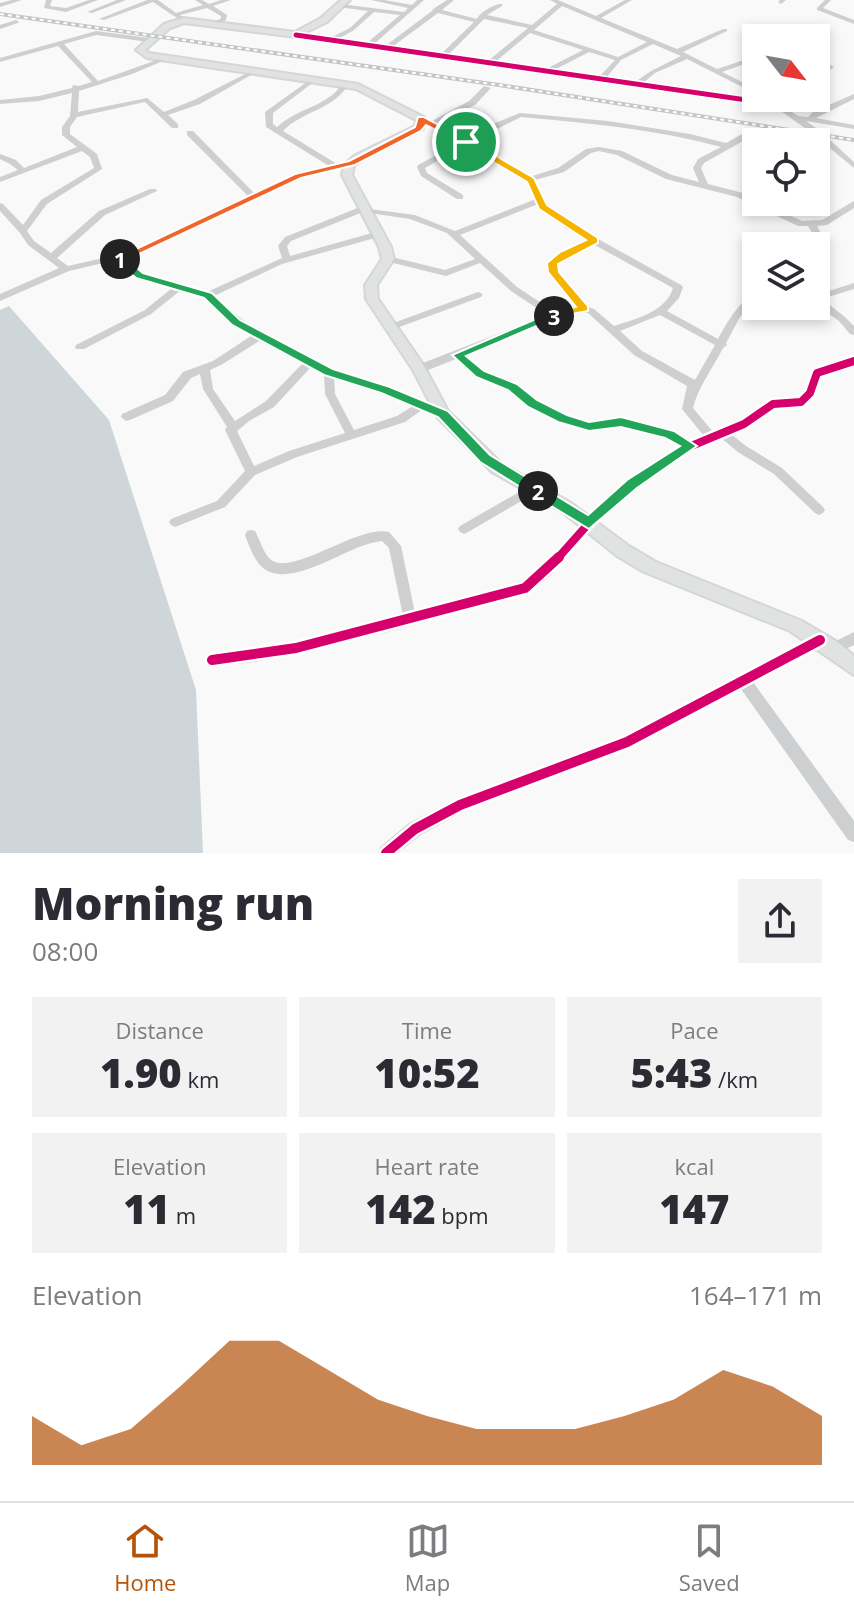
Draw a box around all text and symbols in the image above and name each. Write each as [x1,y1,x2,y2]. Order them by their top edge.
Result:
north arrow [742,24,830,112]
map controls [742,24,830,320]
pin [432,108,500,176]
icon: arrive [444,120,488,164]
button: locate [742,128,830,216]
button: layers [742,232,830,320]
pin: 1 [100,239,140,279]
text: 1 [114,244,126,274]
pin: 3 [534,296,574,336]
text: 3 [548,301,560,331]
pin: 2 [518,471,558,511]
text: 2 [532,476,544,506]
text: Morning run [32,873,314,933]
button: share [738,879,822,963]
text: 08:00 [32,933,98,969]
text: Distance [115,1015,204,1045]
text: Time [402,1015,452,1045]
text: Pace [670,1015,719,1045]
text: 1.90 [100,1045,182,1100]
text: 10:52 [374,1045,480,1100]
text: 5:43 [631,1045,712,1100]
text: km [182,1064,219,1094]
text: /km [712,1064,758,1094]
text: Elevation [113,1151,206,1181]
text: Heart rate [375,1151,479,1181]
text: kcal [674,1151,714,1181]
text: 11 [123,1181,170,1236]
text: 142 [365,1181,436,1236]
text: 147 [659,1181,729,1236]
text: m [170,1200,196,1230]
text: bpm [436,1200,489,1230]
text: Elevation [32,1277,142,1313]
text: 164–171 m [689,1277,822,1313]
tab: Home [114,1519,176,1597]
tab: Map [405,1519,450,1597]
tab: Saved [679,1519,740,1597]

